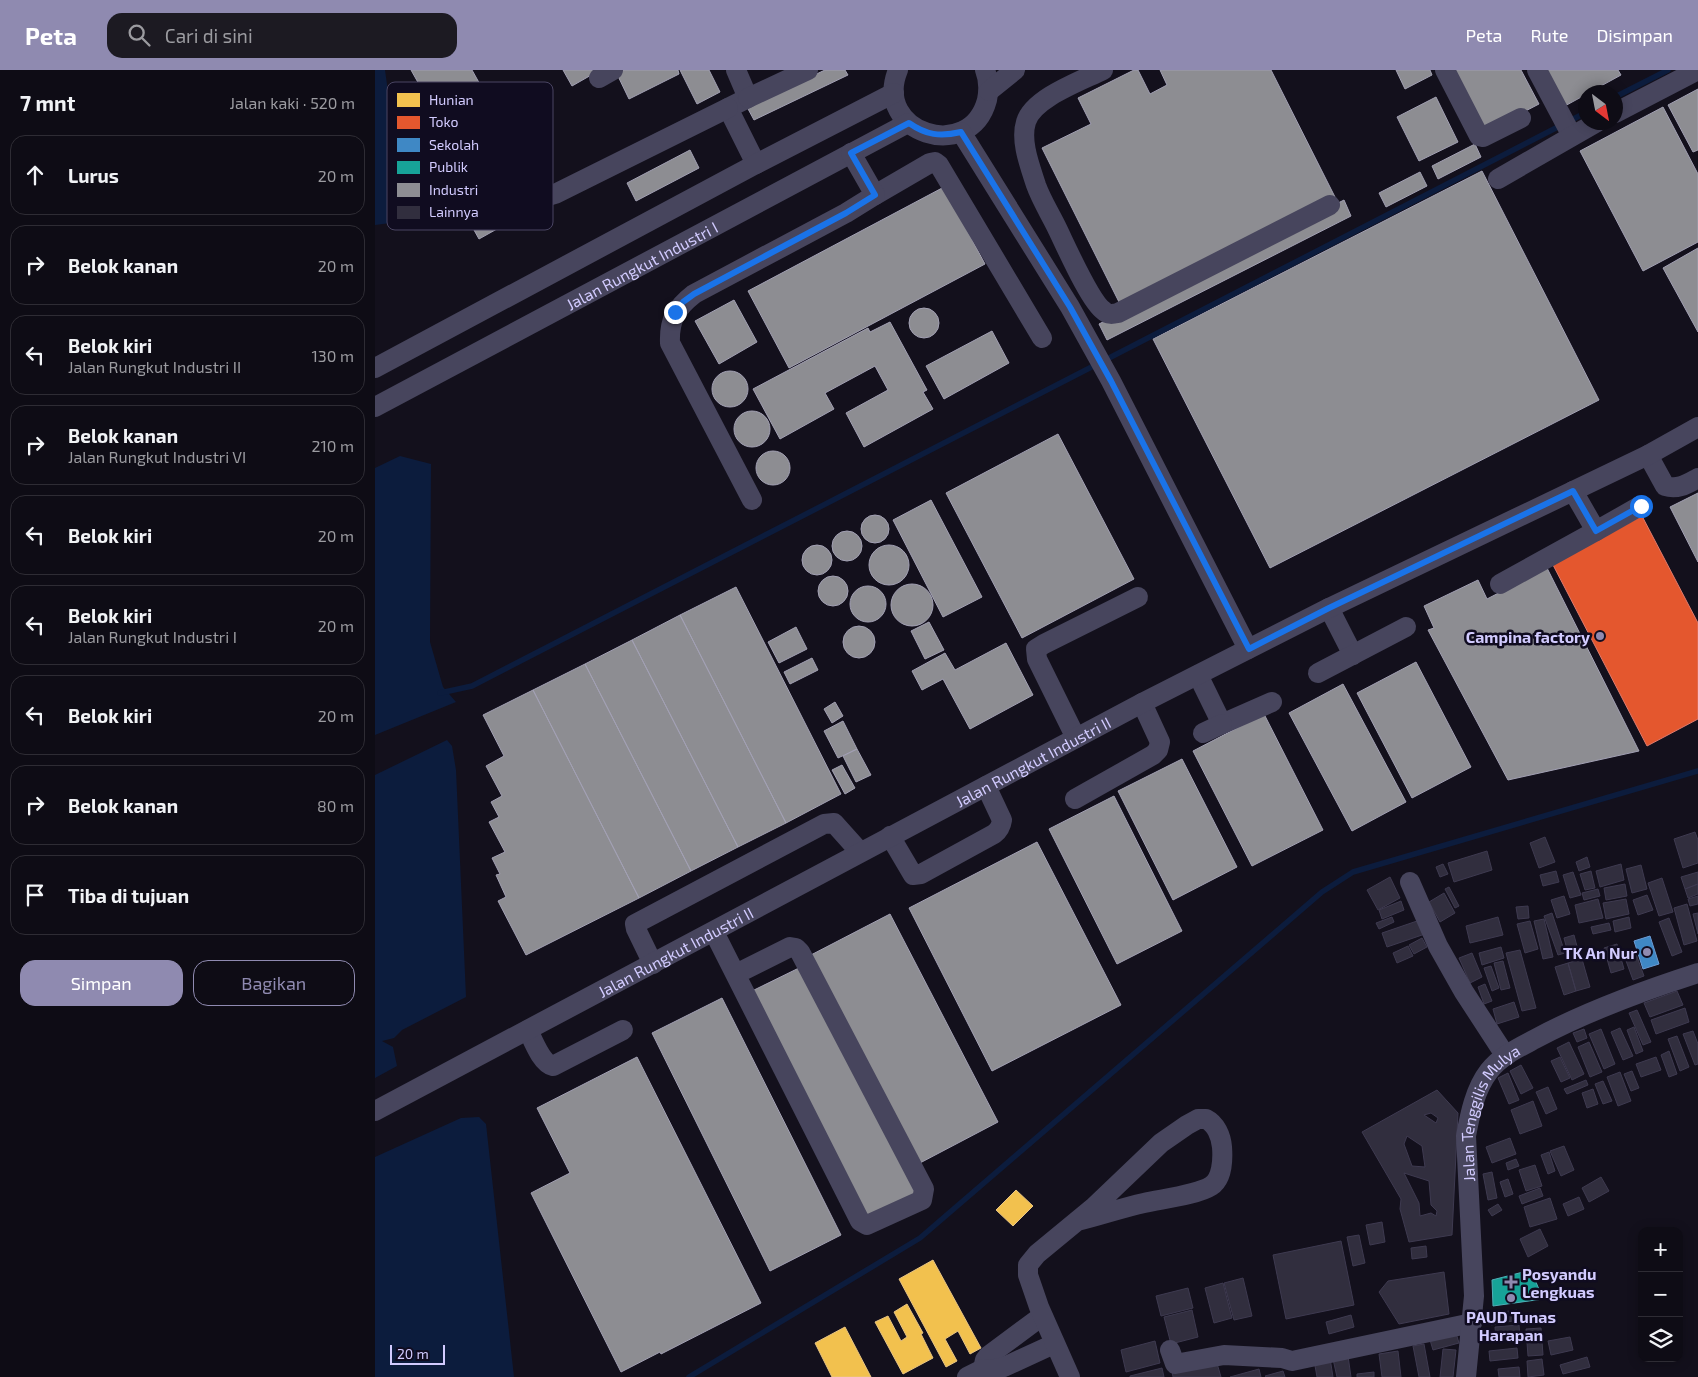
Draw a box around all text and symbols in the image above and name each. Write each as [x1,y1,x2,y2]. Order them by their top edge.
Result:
search box [107,13,457,58]
text: Peta [25,21,77,50]
icon: search [125,21,153,49]
text: Cari di sini [165,24,253,47]
text: Peta [1466,24,1503,46]
text: Rute [1531,24,1568,46]
text: Disimpan [1596,24,1673,46]
legend [387,82,553,230]
north arrow [1578,85,1623,130]
text: 7 mnt [20,90,75,115]
text: Hunian [429,91,474,108]
text: Jalan kaki · 520 m [230,93,355,112]
text: Toko [429,113,458,130]
text: Sekolah [429,136,479,153]
text: Publik [429,158,468,175]
icon: ahead [21,161,49,189]
text: Lurus [68,164,119,187]
text: 20 m [318,166,354,185]
text: Industri [429,181,478,198]
text: Lainnya [429,203,479,220]
street label: Jalan Rungkut Industri I [562,217,721,313]
icon: right [21,251,49,279]
text: Belok kanan [68,254,178,277]
text: 20 m [318,256,354,275]
route end [664,301,687,324]
text: Belok kiri [68,334,152,357]
icon: left [21,341,49,369]
text: 130 m [312,346,354,365]
text: Jalan Rungkut Industri II [68,357,241,376]
text: Belok kanan [68,424,178,447]
icon: right [21,431,49,459]
text: 210 m [311,436,354,455]
text: Jalan Rungkut Industri VI [68,447,246,466]
route start [1630,495,1653,518]
icon: left [21,521,49,549]
text: Belok kiri [68,524,152,547]
text: 20 m [318,526,354,545]
text: Belok kiri [68,604,152,627]
icon: left [21,611,49,639]
text: 20 m [318,616,354,635]
text: Jalan Rungkut Industri I [68,627,237,646]
place label: Campina factory [1466,627,1590,647]
marker: Campina factory [1594,630,1606,642]
icon: left [21,701,49,729]
text: Belok kiri [68,704,152,727]
text: 20 m [318,706,354,725]
street label: Jalan Rungkut Industri II [952,712,1114,810]
icon: right [21,791,49,819]
text: Belok kanan [68,794,178,817]
text: 80 m [317,796,354,815]
icon: arrive [21,881,49,909]
text: Tiba di tujuan [68,884,189,907]
street label: Jalan Rungkut Industri II [594,902,756,1000]
place label: TK An Nur [1563,943,1637,962]
marker: TK An Nur [1641,946,1653,958]
button: Simpan [20,960,183,1006]
button: Bagikan [193,960,355,1006]
street label: Jalan Tenggilis Mulya [1456,1040,1523,1182]
map controls [1638,1227,1683,1362]
button: + [1638,1227,1683,1272]
place label: Posyandu Lengkuas [1522,1264,1596,1301]
button: − [1638,1272,1683,1317]
marker: Posyandu Lengkuas [1504,1275,1518,1289]
marker: PAUD Tunas Harapan [1505,1292,1517,1304]
place label: PAUD Tunas Harapan [1466,1307,1556,1344]
button: layers [1638,1317,1683,1362]
scale bar [390,1342,445,1365]
text: 20 m [397,1345,429,1362]

